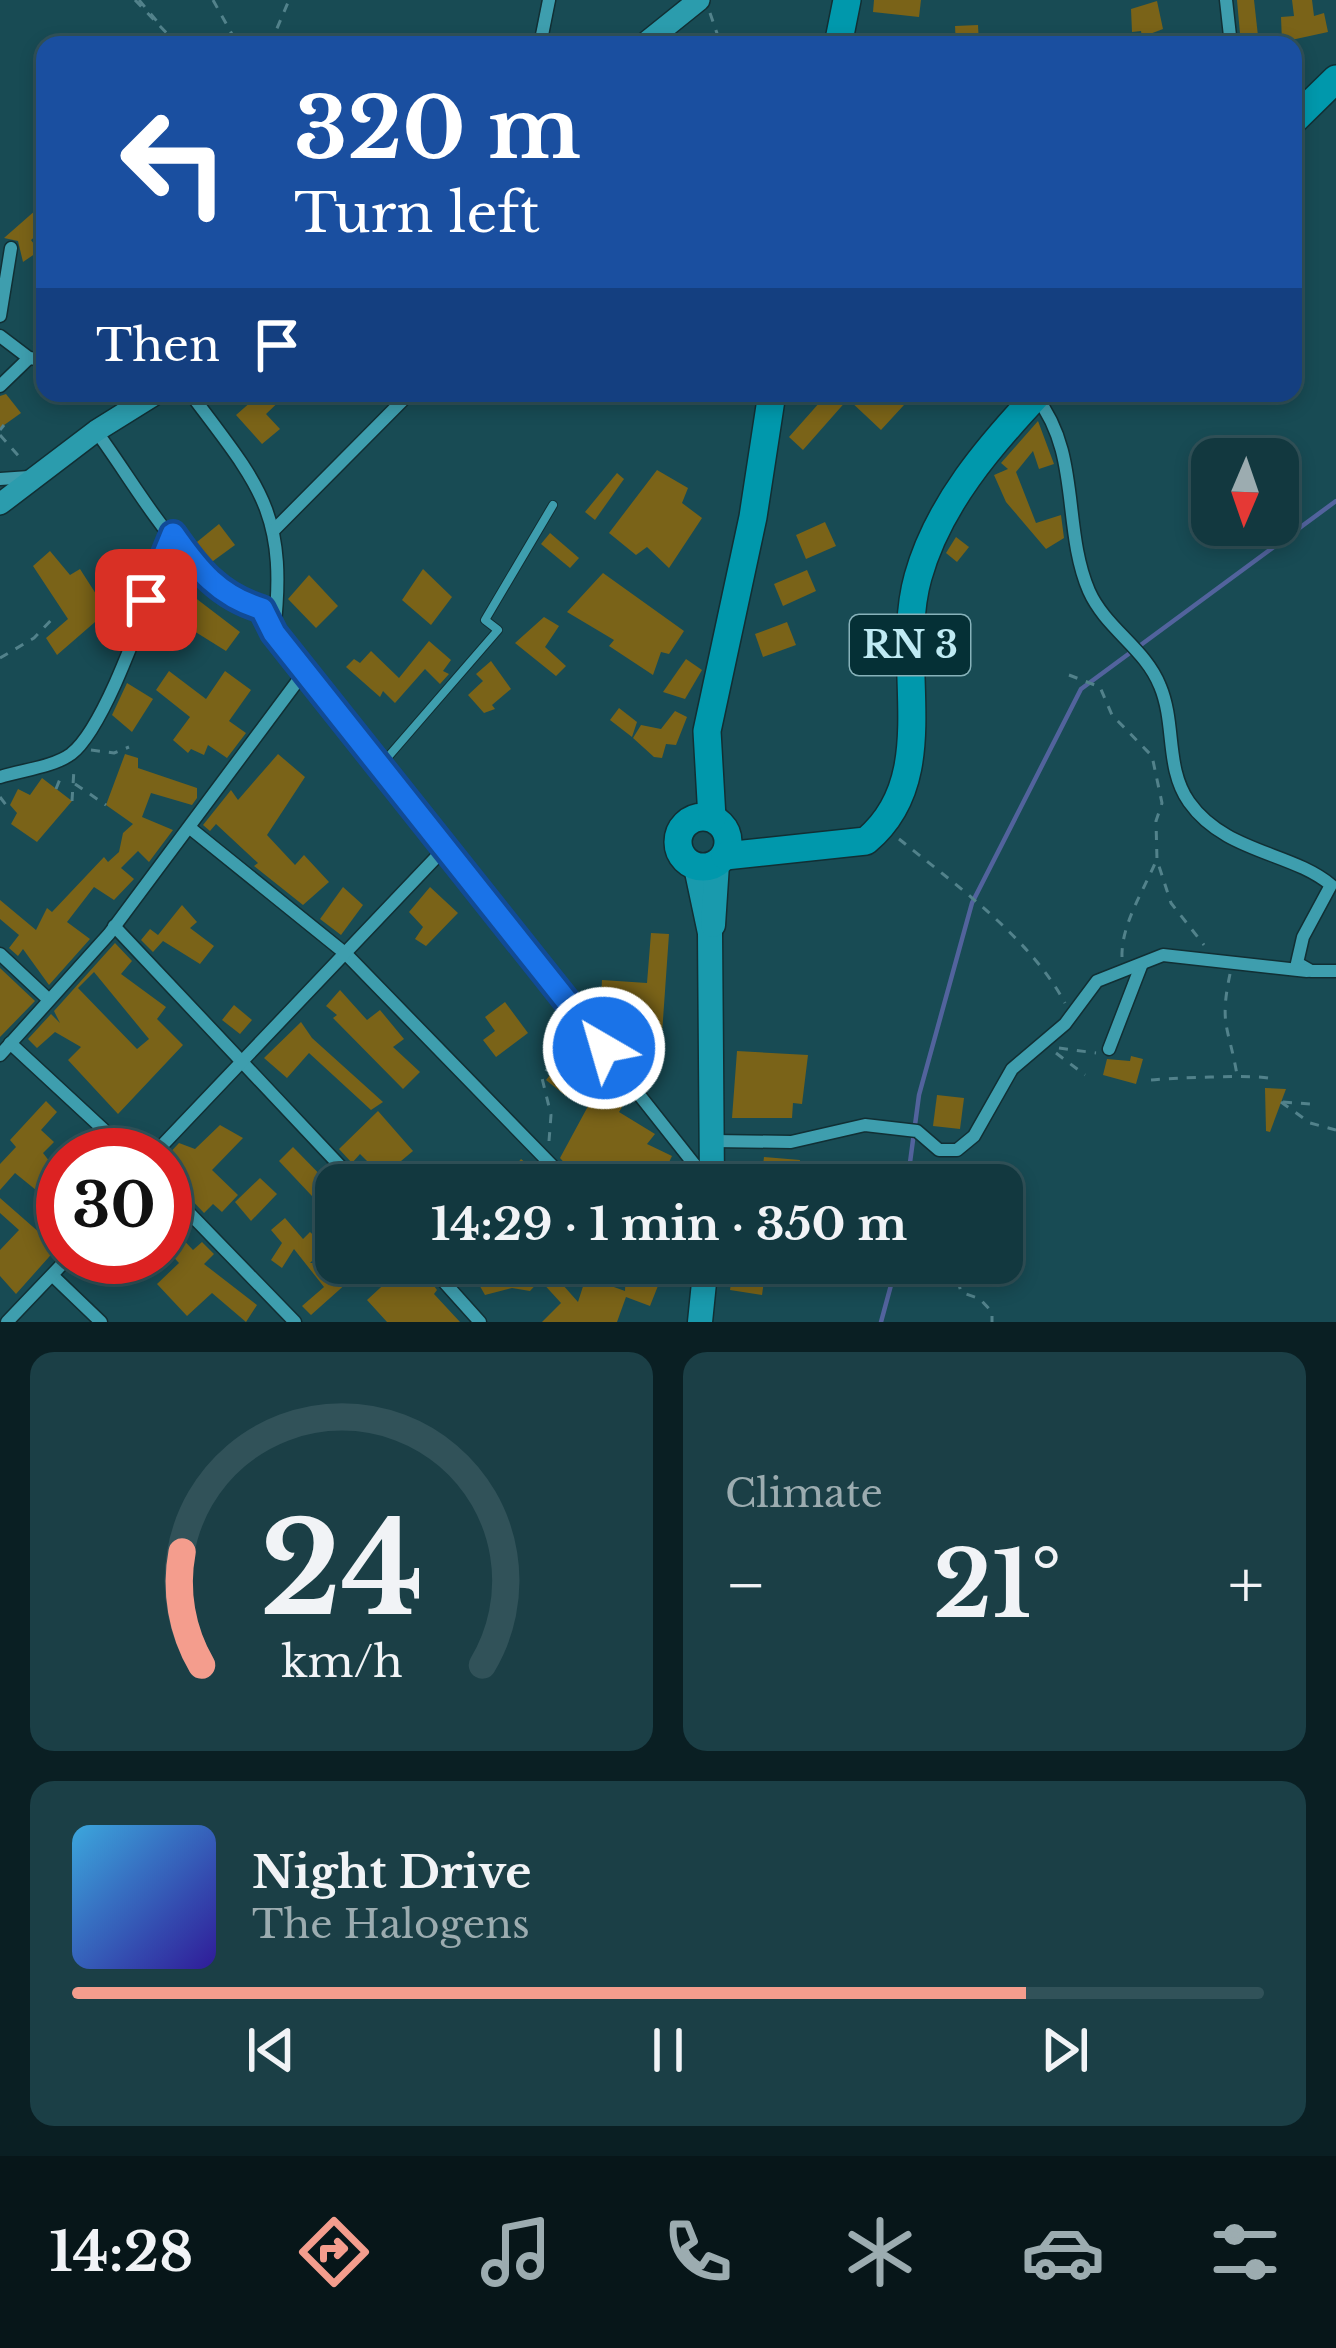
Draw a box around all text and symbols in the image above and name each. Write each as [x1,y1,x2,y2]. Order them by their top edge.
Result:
text: 320 m [294,77,581,181]
icon: left [96,84,252,240]
text: Turn left [294,180,540,247]
icon: arrive [244,312,310,378]
text: Then [96,317,220,373]
north arrow [1191,438,1299,546]
map controls [1191,438,1299,546]
pin [95,549,197,651]
icon: arrive [113,567,179,633]
road number: RN 3 [850,615,970,675]
position arrow [541,985,667,1111]
speed limit sign: 30 [36,1128,192,1284]
text: 14:29 · 1 min · 350 m [431,1196,907,1252]
text: Climate [725,1469,883,1518]
text: 24 [259,1493,424,1648]
text: 21° [933,1530,1061,1641]
text: − [725,1544,767,1626]
text: + [1228,1544,1264,1626]
text: km/h [281,1634,402,1688]
text: Night Drive [252,1844,532,1900]
text: The Halogens [252,1900,530,1949]
icon: previous [238,2017,304,2083]
icon: pause [635,2017,701,2083]
icon: next [1032,2017,1098,2083]
icon: directions [292,2210,376,2294]
icon: music [474,2210,558,2294]
icon: phone [656,2210,740,2294]
icon: climate [838,2210,922,2294]
icon: car [1021,2210,1105,2294]
icon: filters [1203,2210,1287,2294]
text: 14:28 [49,2219,193,2286]

